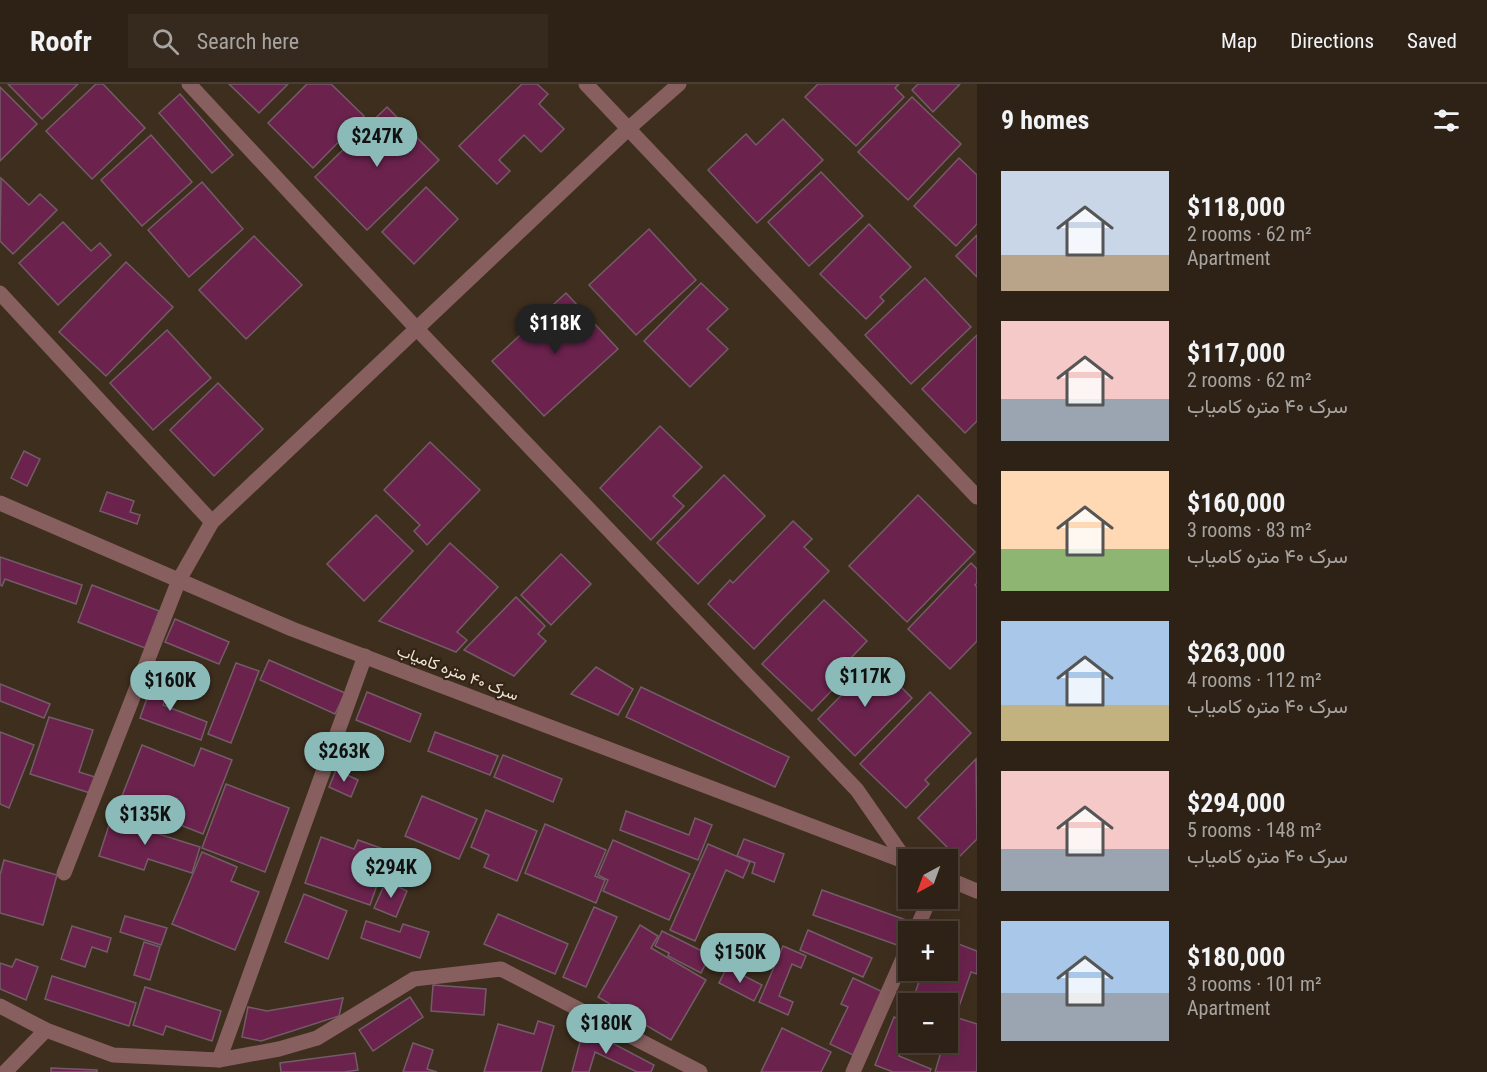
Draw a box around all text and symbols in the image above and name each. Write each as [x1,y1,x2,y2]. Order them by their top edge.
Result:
search box [128,14,548,68]
text: Roofr [30,25,92,58]
icon: search [149,25,182,58]
text: Search here [197,29,299,54]
text: Map [1221,29,1257,53]
text: Directions [1290,29,1374,53]
text: Saved [1407,29,1457,53]
icon: filters [1430,104,1463,137]
text: 9 homes [1001,105,1089,135]
pin: $247K [335,117,419,168]
text: $247K [351,124,403,148]
text: $118,000 [1187,192,1285,222]
icon: home [1049,195,1121,267]
text: 2 rooms · 62 m² [1187,222,1312,246]
text: Apartment [1187,246,1271,270]
pin: $118K [513,304,597,355]
text: $118K [529,311,581,335]
text: $117,000 [1187,338,1285,368]
icon: home [1049,345,1121,417]
text: 2 rooms · 62 m² [1187,368,1312,392]
text: سرک ۴۰ متره کامیاب [1187,394,1348,418]
text: $160,000 [1187,488,1285,518]
icon: home [1049,495,1121,567]
text: 3 rooms · 83 m² [1187,518,1312,542]
text: سرک ۴۰ متره کامیاب [1187,544,1348,568]
text: $263,000 [1187,638,1285,668]
street label: سرک ۴۰ متره کامیاب [394,641,521,705]
icon: home [1049,645,1121,717]
pin: $117K [823,657,907,708]
pin: $160K [128,661,212,712]
text: $117K [839,664,891,688]
text: $160K [144,668,196,692]
text: 4 rooms · 112 m² [1187,668,1322,692]
text: سرک ۴۰ متره کامیاب [1187,694,1348,718]
pin: $263K [302,732,386,783]
text: $263K [318,739,370,763]
text: $294,000 [1187,788,1285,818]
pin: $135K [103,795,187,846]
icon: home [1049,795,1121,867]
text: $135K [119,802,171,826]
text: 5 rooms · 148 m² [1187,818,1322,842]
text: سرک ۴۰ متره کامیاب [1187,844,1348,868]
pin: $294K [349,848,433,899]
north arrow [898,849,958,909]
map controls [898,849,958,1053]
text: $294K [365,855,417,879]
button: + [898,921,958,981]
pin: $150K [698,933,782,984]
text: $150K [714,940,766,964]
text: $180,000 [1187,942,1285,972]
icon: home [1049,945,1121,1017]
text: 3 rooms · 101 m² [1187,972,1322,996]
button: − [898,993,958,1053]
text: Apartment [1187,996,1271,1020]
pin: $180K [564,1004,648,1055]
text: $180K [580,1011,632,1035]

